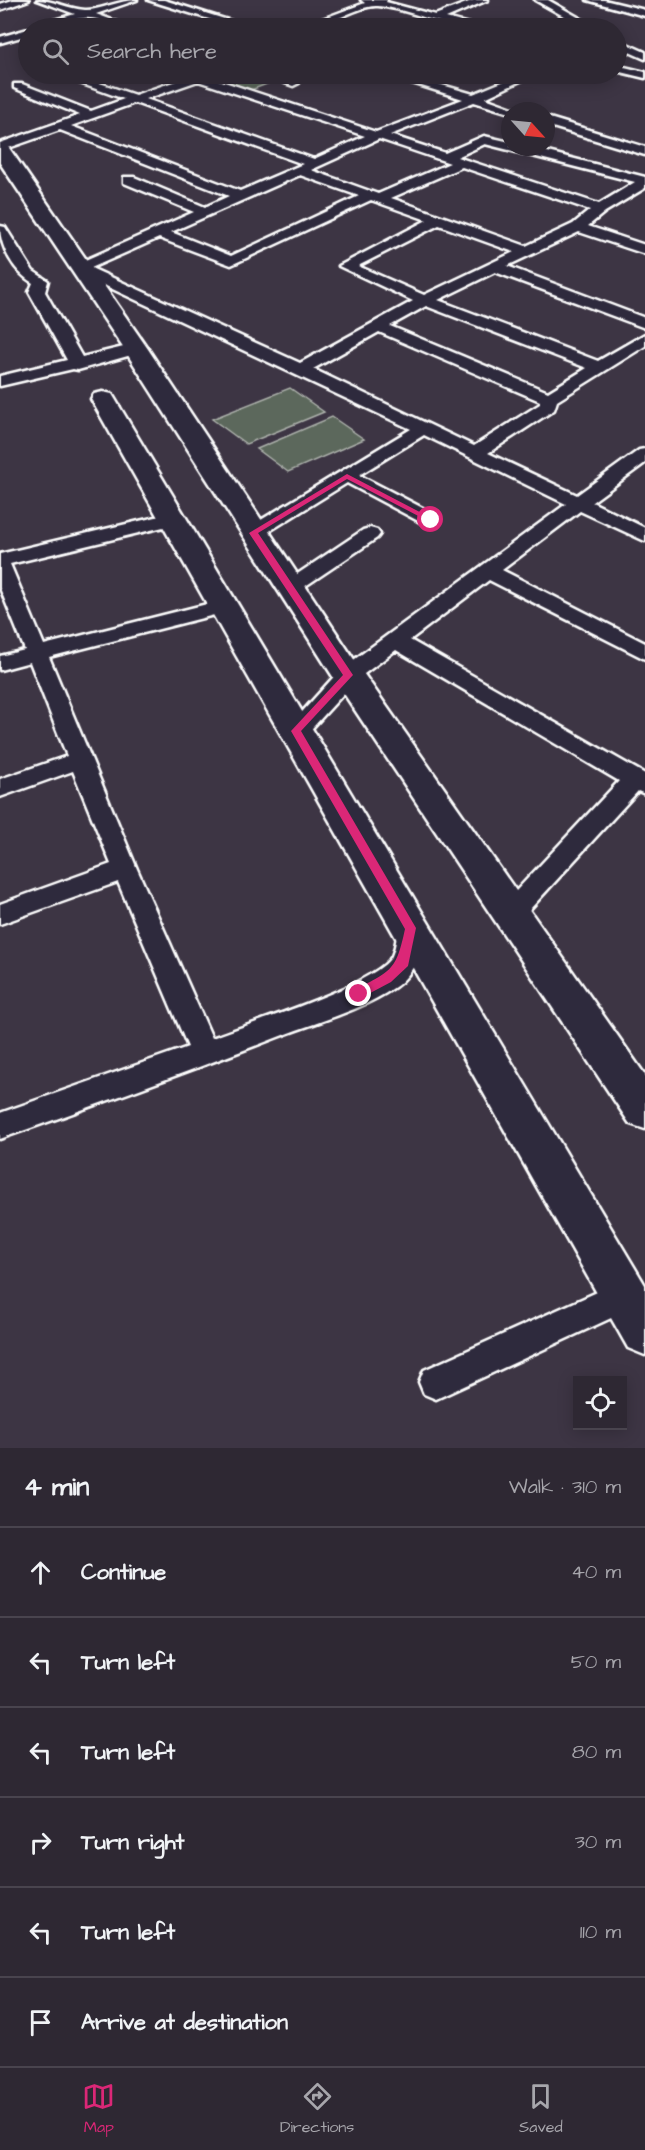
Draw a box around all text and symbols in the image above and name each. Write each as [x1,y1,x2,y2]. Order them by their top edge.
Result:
search box [18,18,627,84]
icon: search [39,35,72,68]
text: Search here [87,36,217,67]
north arrow [501,102,555,156]
route start [417,506,443,532]
route end [345,980,371,1006]
map controls [573,1376,627,1430]
button: locate [573,1376,627,1430]
text: 4 min [24,1469,89,1505]
text: Walk · 310 m [509,1473,621,1501]
icon: ahead [24,1556,57,1589]
text: Continue [81,1557,166,1588]
text: 40 m [571,1558,621,1586]
icon: left [24,1646,57,1679]
text: Turn left [81,1647,175,1678]
text: 50 m [571,1648,621,1676]
icon: left [24,1736,57,1769]
text: Turn left [81,1737,175,1768]
text: 80 m [572,1738,621,1766]
icon: right [24,1826,57,1859]
text: Turn right [81,1827,184,1858]
text: 30 m [575,1828,621,1856]
icon: left [24,1916,57,1949]
text: Turn left [81,1917,175,1948]
text: 110 m [580,1918,621,1946]
icon: arrive [24,2006,57,2039]
text: Arrive at destination [81,2007,288,2038]
tab: Map [82,2080,115,2138]
tab: Directions [280,2080,354,2138]
tab: Saved [519,2080,563,2138]

